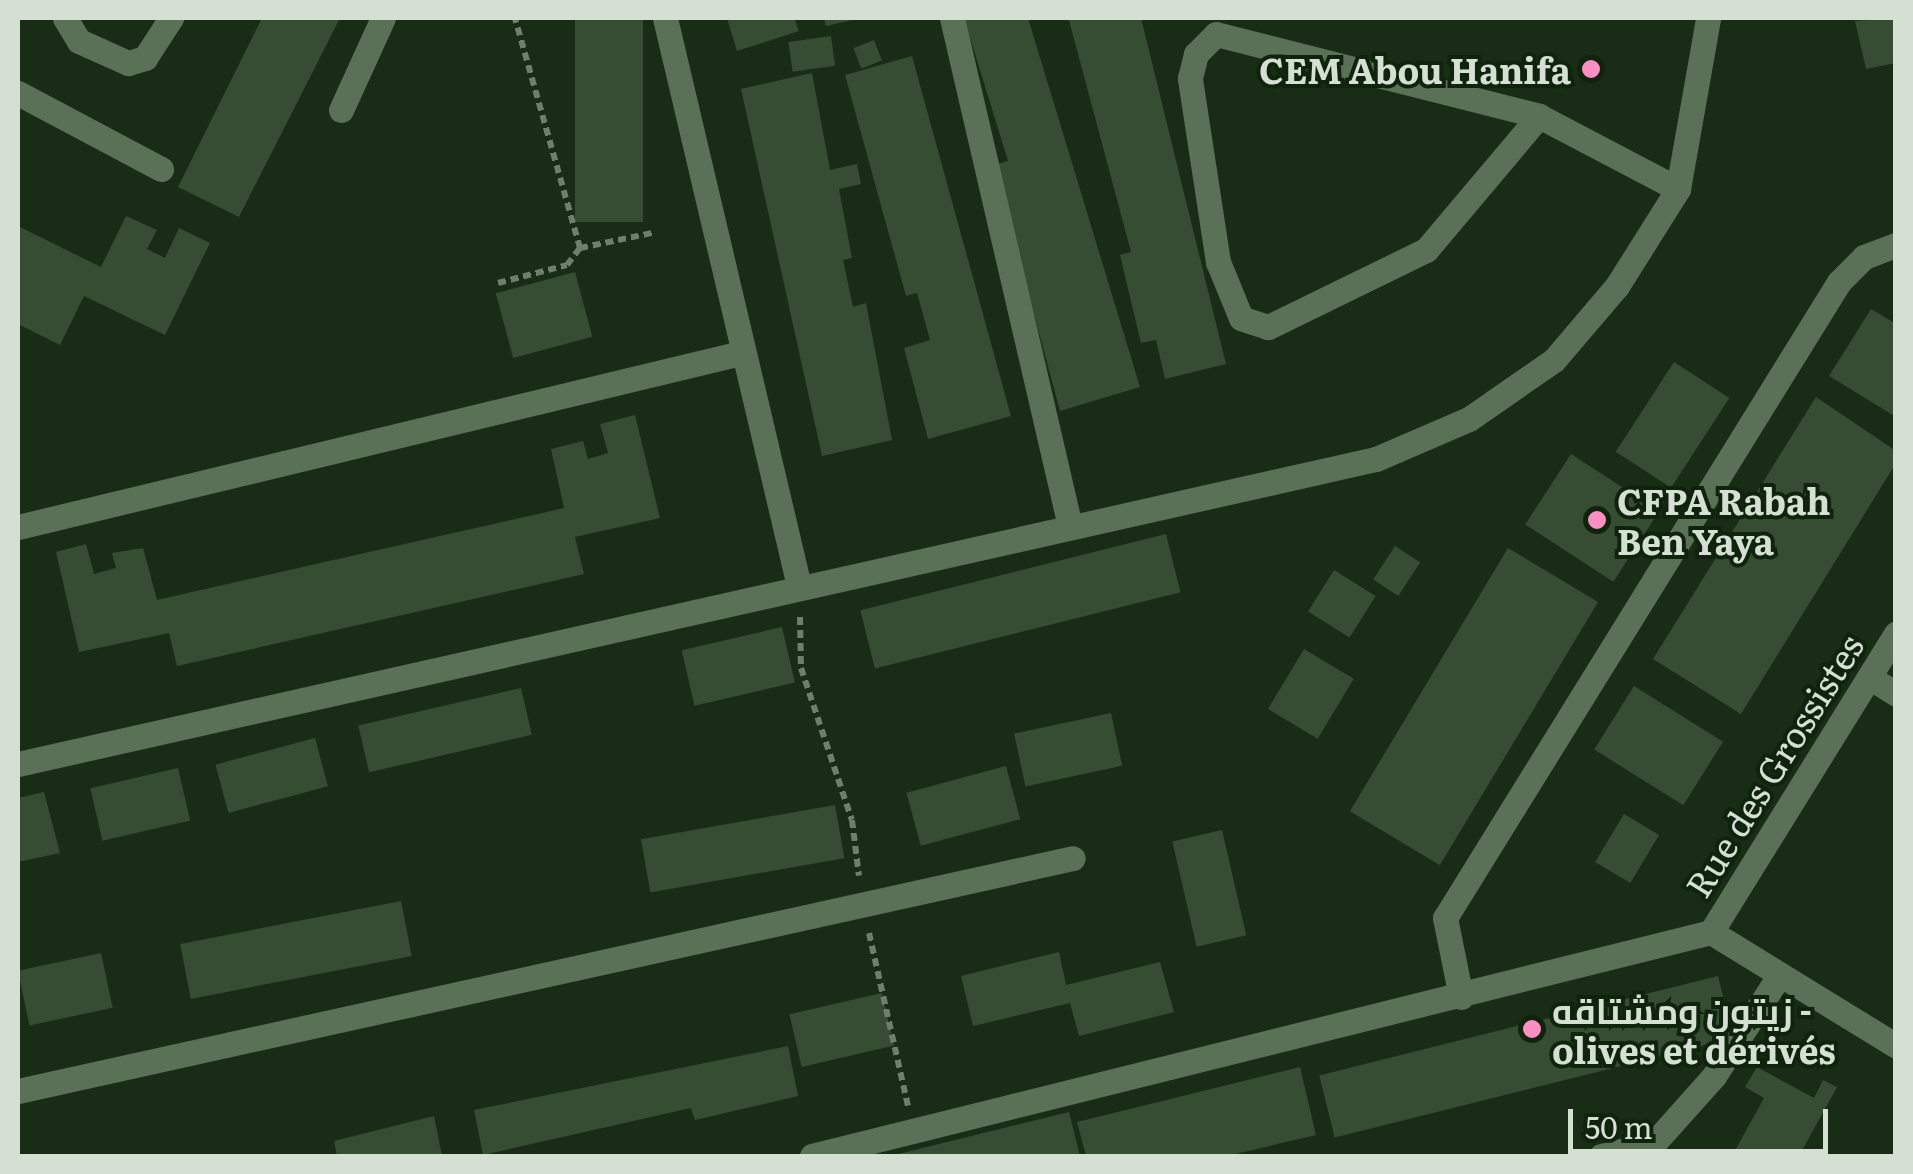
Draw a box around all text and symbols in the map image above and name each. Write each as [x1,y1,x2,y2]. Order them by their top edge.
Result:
place label: CEM Abou Hanifa [1259,48,1571,90]
marker: CEM Abou Hanifa [1580,58,1602,80]
place label: CFPA Rabah Ben Yaya [1617,479,1830,561]
marker: CFPA Rabah Ben Yaya [1586,509,1608,531]
street label: Rue des Grossistes [1675,626,1871,904]
place label: زيتون ومشتاقه - olives et dérivés [1552,988,1836,1070]
marker: زيتون ومشتاقه - olives et dérivés [1521,1018,1543,1040]
scale bar [1573,1089,1833,1151]
text: 50 m [1585,1104,1653,1148]

